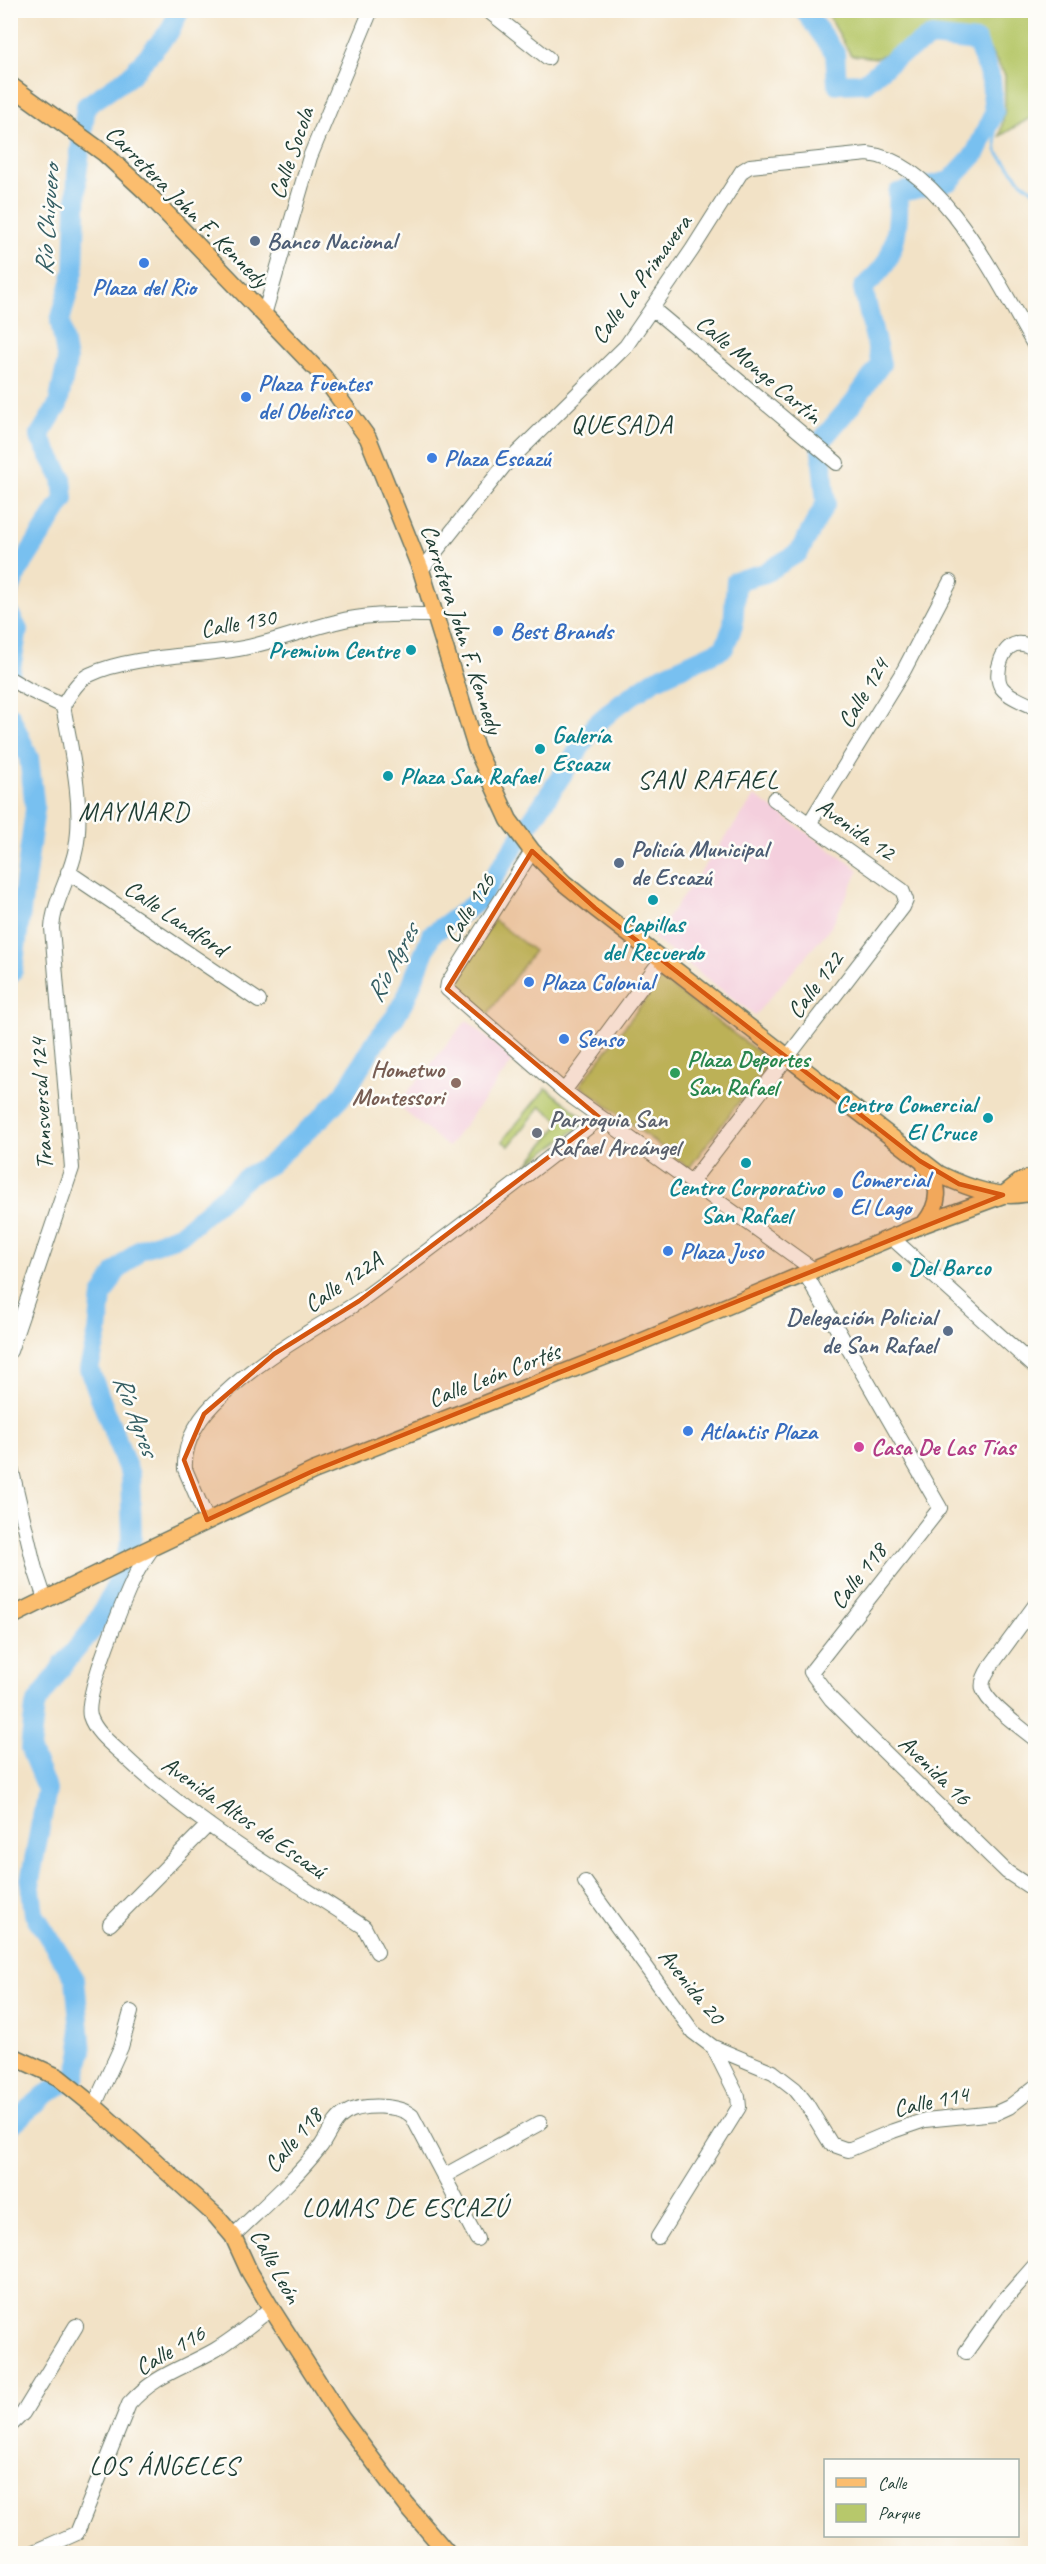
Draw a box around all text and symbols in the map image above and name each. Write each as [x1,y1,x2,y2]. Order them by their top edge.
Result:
street label: Calle Socola [261,102,321,203]
street label: Carretera John F. Kennedy [99,118,276,295]
water label: Río Chiquero [27,159,68,276]
street label: Calle La Primavera [584,207,699,350]
place label: Banco Nacional [267,226,401,256]
marker: Banco Nacional [248,234,262,248]
marker: Plaza del Rio [137,256,151,270]
place label: Plaza del Rio [92,272,198,302]
street label: Calle Monge Cartín [690,308,829,431]
place label: Plaza Fuentes del Obelisco [258,368,373,426]
marker: Plaza Fuentes del Obelisco [239,390,253,404]
district label: QUESADA [571,408,674,441]
place label: Plaza Escazú [444,443,552,473]
marker: Plaza Escazú [425,451,439,465]
street label: Carretera John F. Kennedy [414,521,511,739]
street label: Calle 130 [198,601,280,644]
place label: Best Brands [510,616,615,646]
marker: Best Brands [491,624,505,638]
place label: Premium Centre [268,635,401,665]
marker: Premium Centre [404,643,418,657]
street label: Calle 124 [831,651,897,733]
place label: Galería Escazu [552,720,613,778]
marker: Galería Escazu [533,742,547,756]
place label: Plaza San Rafael [400,761,545,791]
district label: SAN RAFAEL [637,762,779,796]
marker: Plaza San Rafael [381,769,395,783]
street label: Avenida 12 [811,791,903,868]
district label: MAYNARD [78,795,190,828]
place label: Policía Municipal de Escazú [631,834,772,892]
marker: Policía Municipal de Escazú [612,856,626,870]
street label: Calle 126 [436,867,502,948]
street label: Calle Landford [119,873,236,965]
marker: Capillas del Recuerdo [646,893,660,907]
place label: Capillas del Recuerdo [602,909,706,967]
water label: Río Agres [358,915,428,1008]
street label: Calle 122 [780,944,851,1024]
place label: Plaza Colonial [541,967,659,997]
marker: Plaza Colonial [522,975,536,989]
place label: Senso [576,1024,626,1054]
marker: Senso [557,1032,571,1046]
street label: Transversal 124 [22,1035,59,1171]
place label: Plaza Deportes San Rafael [687,1044,812,1102]
place label: Hometwo Montessori [352,1054,447,1112]
marker: Plaza Deportes San Rafael [668,1066,682,1080]
marker: Hometwo Montessori [449,1076,463,1090]
place label: Centro Comercial El Cruce [836,1089,981,1147]
place label: Parroquia San Rafael Arcángel [549,1104,685,1162]
marker: Centro Comercial El Cruce [981,1111,995,1125]
marker: Parroquia San Rafael Arcángel [530,1126,544,1140]
marker: Centro Corporativo San Rafael [739,1156,753,1170]
place label: Comercial El Lago [850,1164,934,1222]
place label: Centro Corporativo San Rafael [668,1172,826,1230]
marker: Comercial El Lago [831,1186,845,1200]
place label: Plaza Juso [680,1236,765,1266]
street label: Calle 122A [298,1244,389,1319]
marker: Plaza Juso [661,1244,675,1258]
place label: Del Barco [909,1252,993,1282]
marker: Del Barco [890,1260,904,1274]
place label: Delegación Policial de San Rafael [786,1302,941,1360]
marker: Delegación Policial de San Rafael [941,1324,955,1338]
street label: Calle León Cortés [424,1335,567,1414]
water label: Río Agres [106,1370,168,1464]
place label: Atlantis Plaza [700,1416,819,1446]
marker: Atlantis Plaza [681,1424,695,1438]
place label: Casa De Las Tías [871,1432,1017,1462]
marker: Casa De Las Tías [852,1440,866,1454]
street label: Calle 118 [823,1535,895,1615]
street label: Avenida 16 [892,1728,979,1813]
street label: Avenida Altos de Escazú [156,1749,334,1886]
street label: Avenida 20 [652,1942,733,2032]
street label: Calle 114 [891,2078,973,2124]
street label: Calle 118 [257,2100,330,2179]
district label: LOMAS DE ESCAZÚ [302,2191,511,2224]
street label: Calle León [243,2223,309,2310]
street label: Calle 116 [130,2317,211,2382]
district label: LOS ÁNGELES [89,2449,243,2482]
legend [824,2459,1019,2537]
text: Calle [878,2472,907,2494]
text: Parque [878,2502,920,2524]

